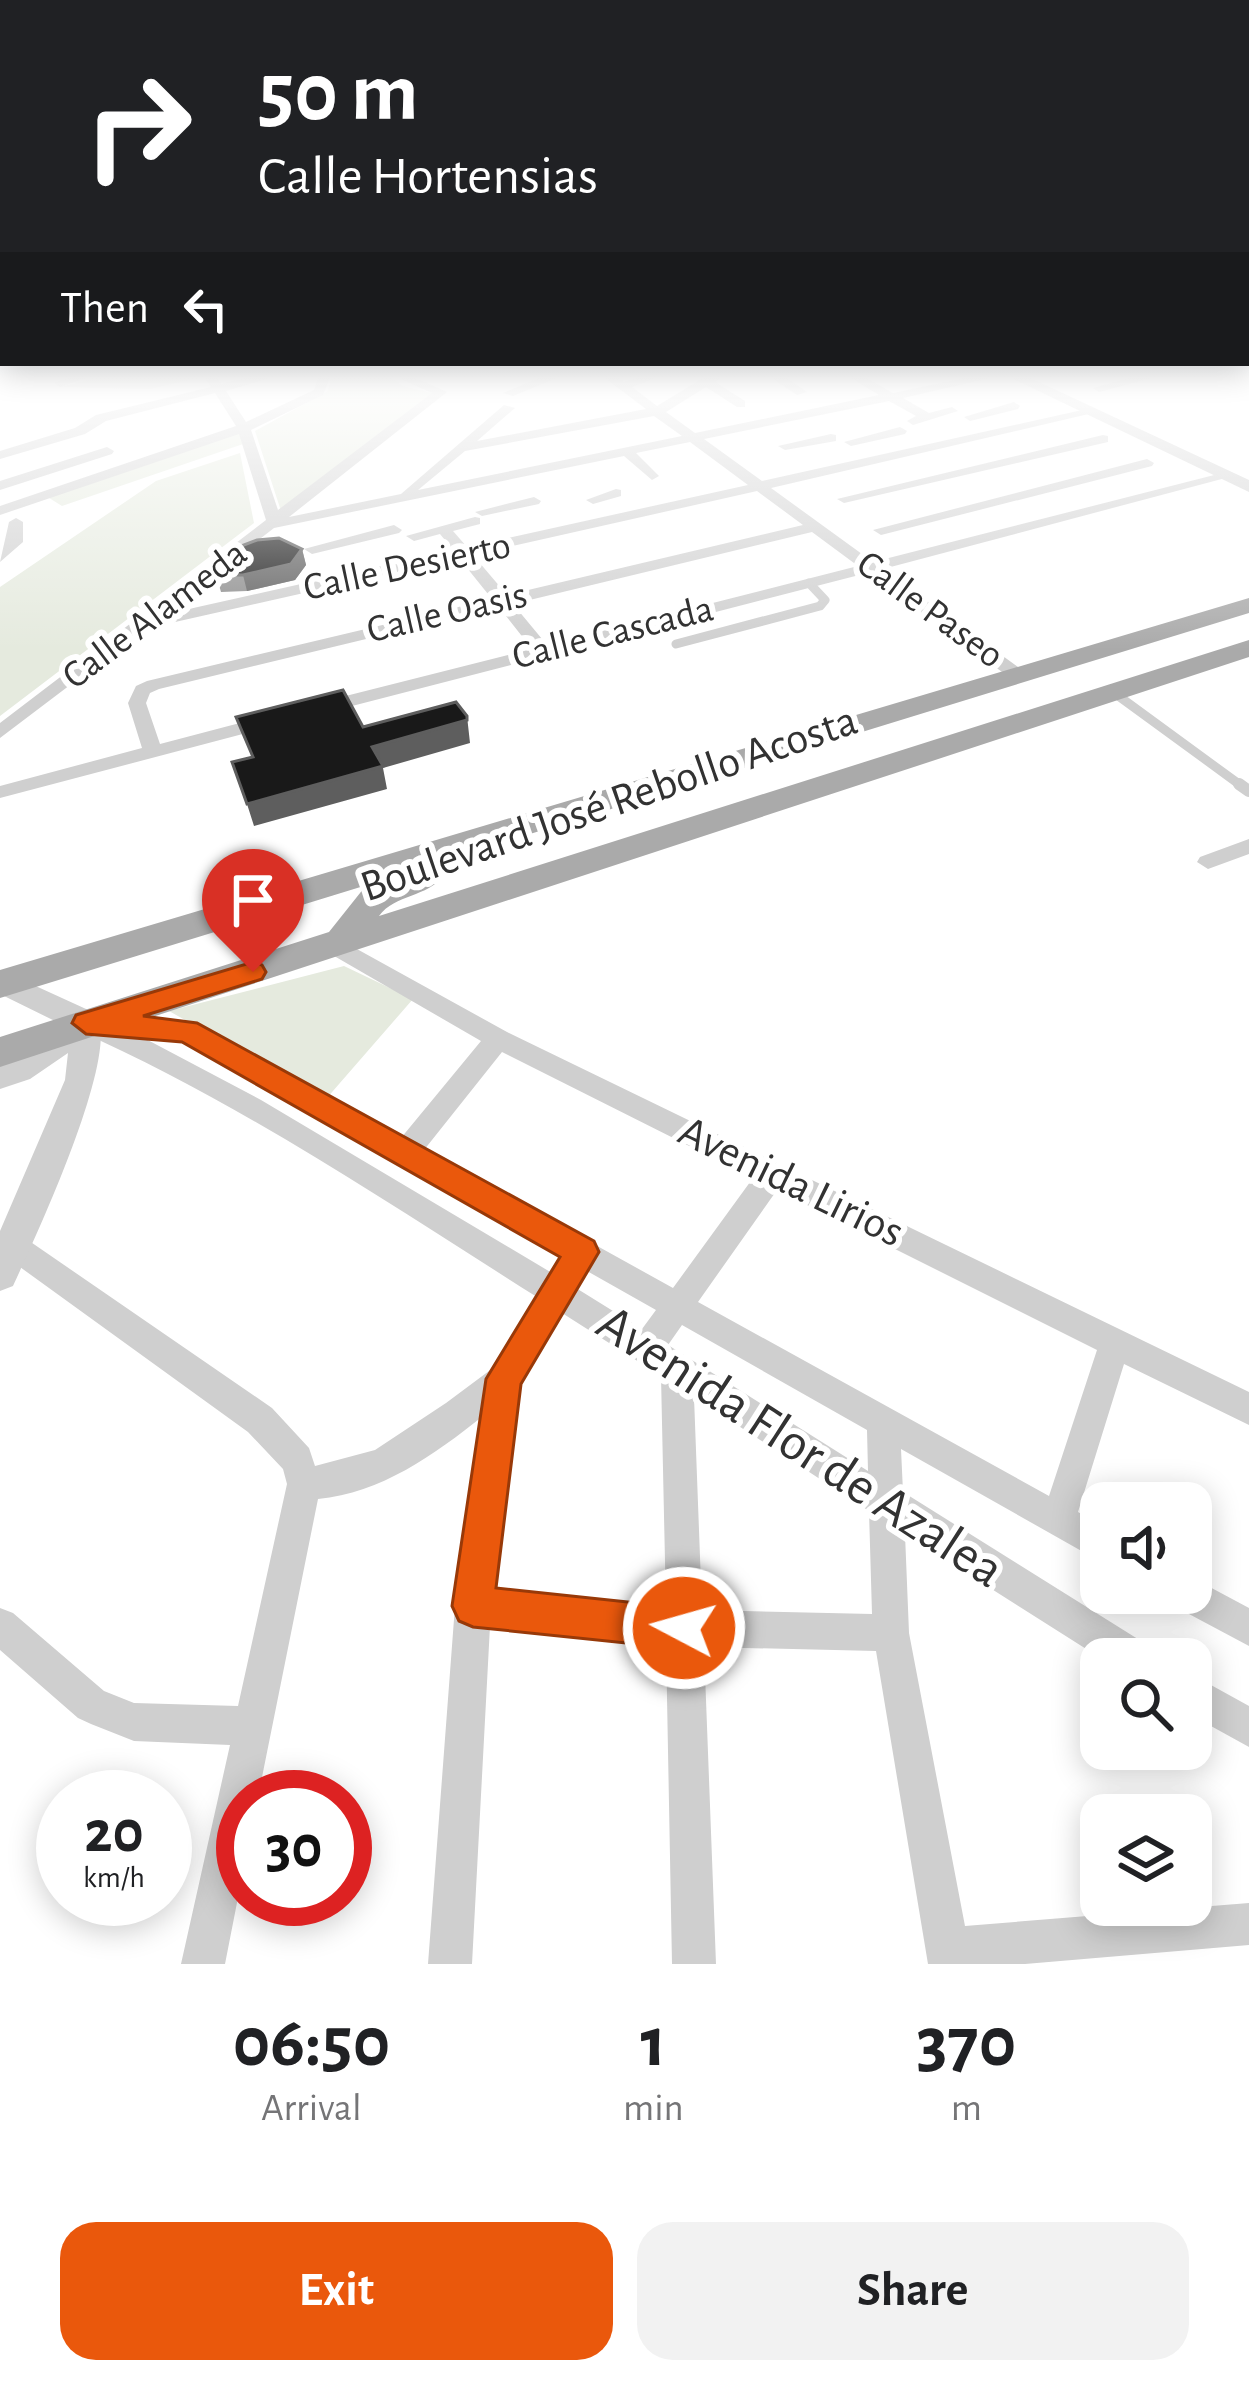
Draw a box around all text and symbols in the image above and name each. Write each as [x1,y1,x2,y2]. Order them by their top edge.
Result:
icon: right [60,48,216,204]
text: 50 m [258,52,419,136]
text: Calle Hortensias [258,150,598,204]
icon: left [173,276,239,342]
text: Then [60,286,149,331]
street label: Calle Desierto [300,526,514,608]
street label: Calle Alameda [56,533,254,697]
street label: Calle Paseo [849,544,1011,676]
street label: Calle Oasis [363,576,531,650]
street label: Calle Cascada [509,589,717,677]
street label: Boulevard José Rebollo Acosta [355,698,863,910]
pin [202,849,304,972]
icon: arrive [220,867,286,933]
street label: Avenida Lirios [672,1108,910,1256]
street label: Avenida Flor de Azalea [587,1296,1013,1598]
map controls [1080,1482,1212,1926]
button: sound [1080,1482,1212,1614]
position arrow [621,1565,747,1691]
button: search [1080,1638,1212,1770]
speed limit sign: 30 [216,1770,372,1926]
button: layers [1080,1794,1212,1926]
text: 20 [84,1803,144,1863]
text: km/h [83,1863,145,1893]
text: 06:50 [233,2007,390,2079]
text: 1 [640,2007,666,2079]
text: 370 [917,2007,1016,2079]
text: Arrival [261,2089,362,2128]
text: min [623,2089,684,2128]
text: m [951,2089,982,2128]
button: Exit [60,2222,613,2360]
button: Share [637,2222,1189,2360]

